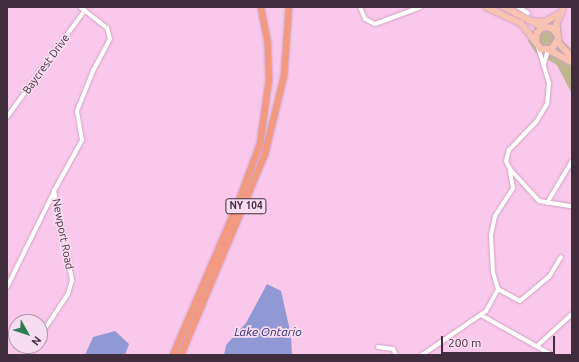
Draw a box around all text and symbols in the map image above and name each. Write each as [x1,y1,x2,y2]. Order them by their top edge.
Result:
street label: Baycrest Drive [20,31,72,97]
street label: Newport Road [50,198,76,270]
road number: NY 104 [225,198,267,214]
north arrow [8,314,48,354]
water label: Lake Ontario [234,325,302,339]
scale bar [443,328,557,354]
text: N [29,334,44,348]
text: 200 m [448,336,481,349]

